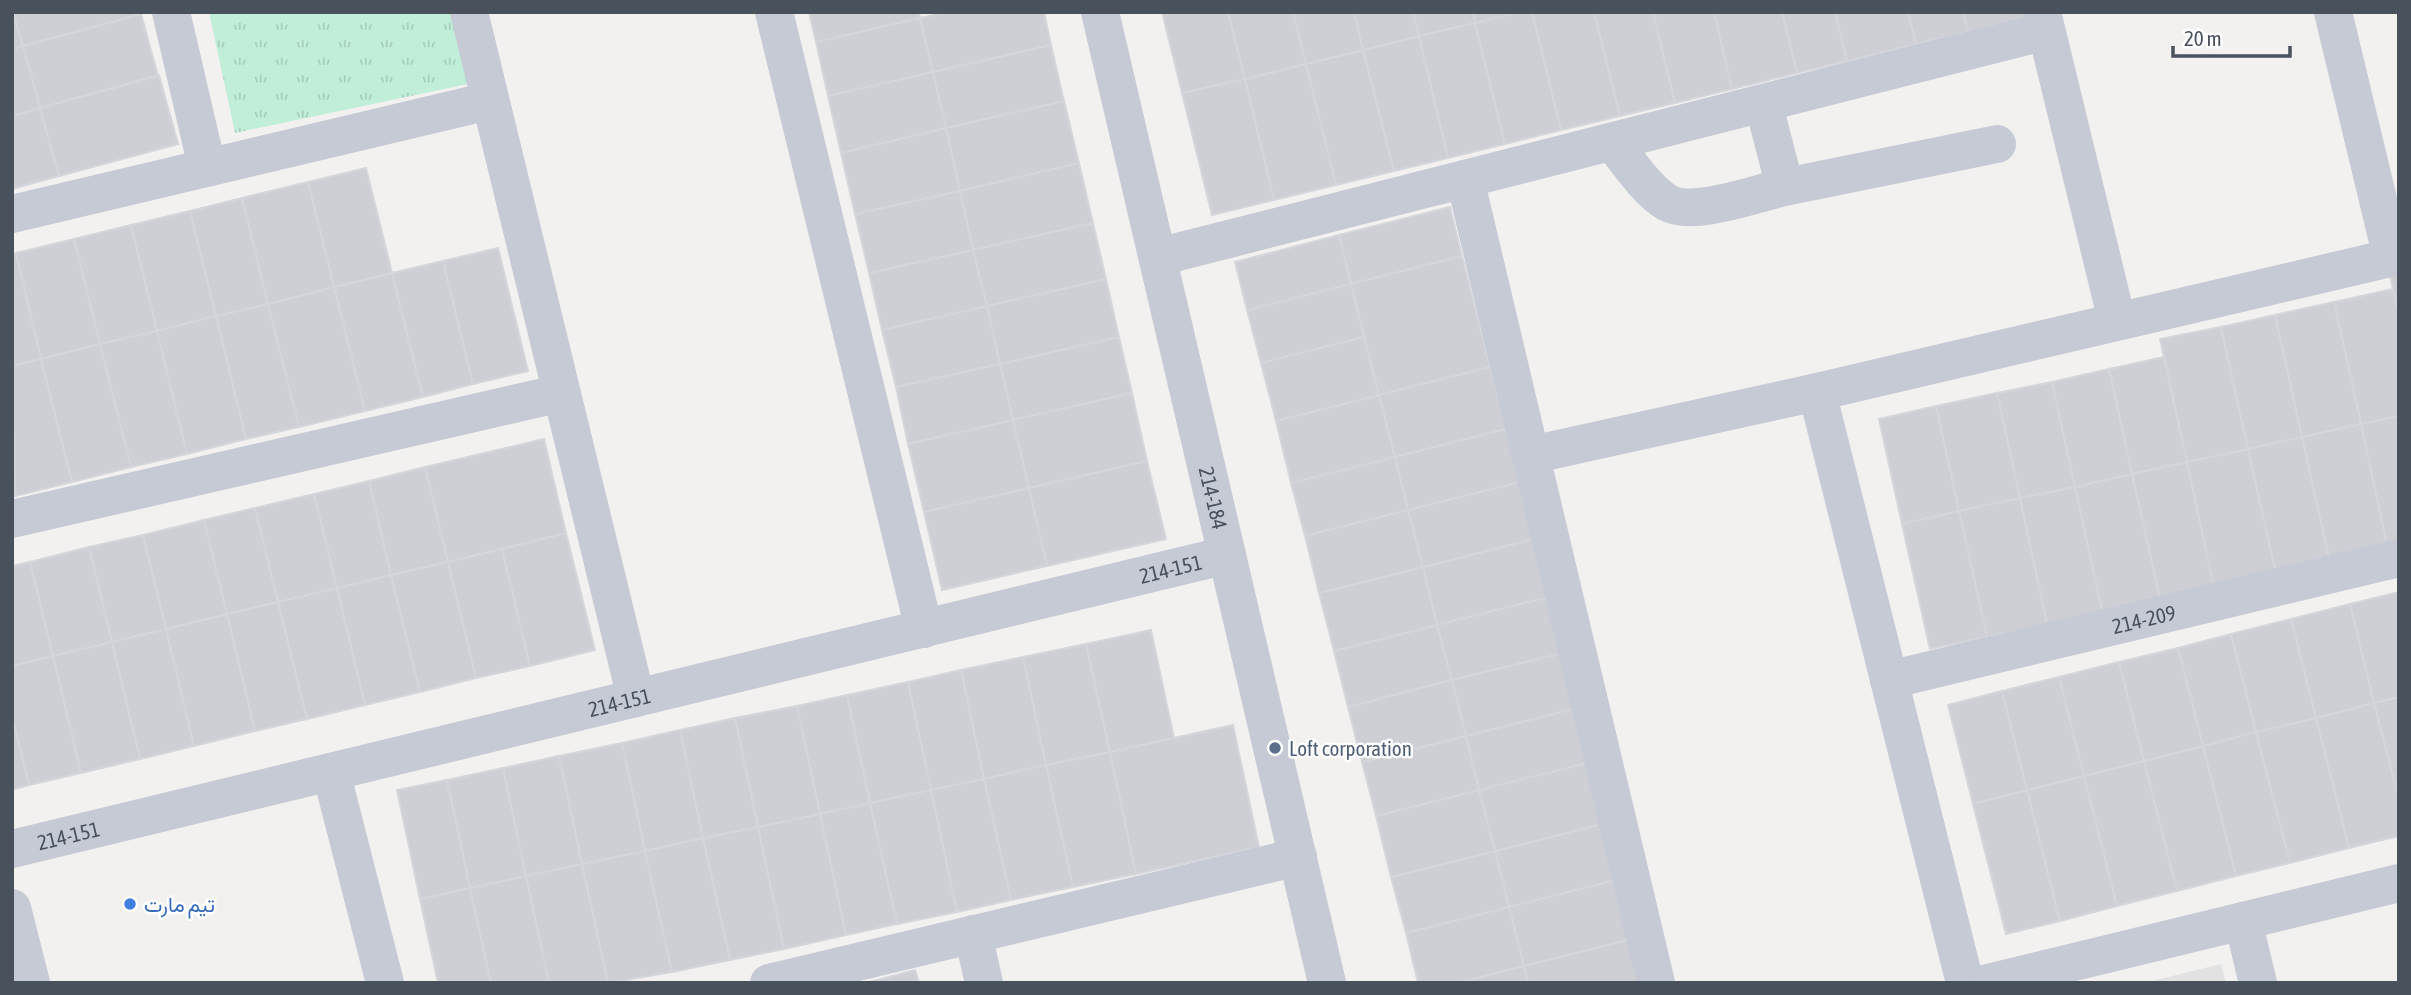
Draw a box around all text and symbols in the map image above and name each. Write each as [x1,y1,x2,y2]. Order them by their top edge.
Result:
scale bar [2173,14,2290,58]
text: 20 m [2184,26,2222,50]
street label: 214-184 [1195,464,1233,532]
street label: 214-151 [1137,550,1204,588]
street label: 214-209 [2110,600,2178,638]
street label: 214-151 [586,683,653,721]
place label: Loft corporation [1289,736,1412,760]
marker: Loft corporation [1267,740,1283,756]
street label: 214-151 [35,816,102,854]
place label: تيم مارت [144,892,215,919]
marker: تيم مارت [122,896,138,912]

